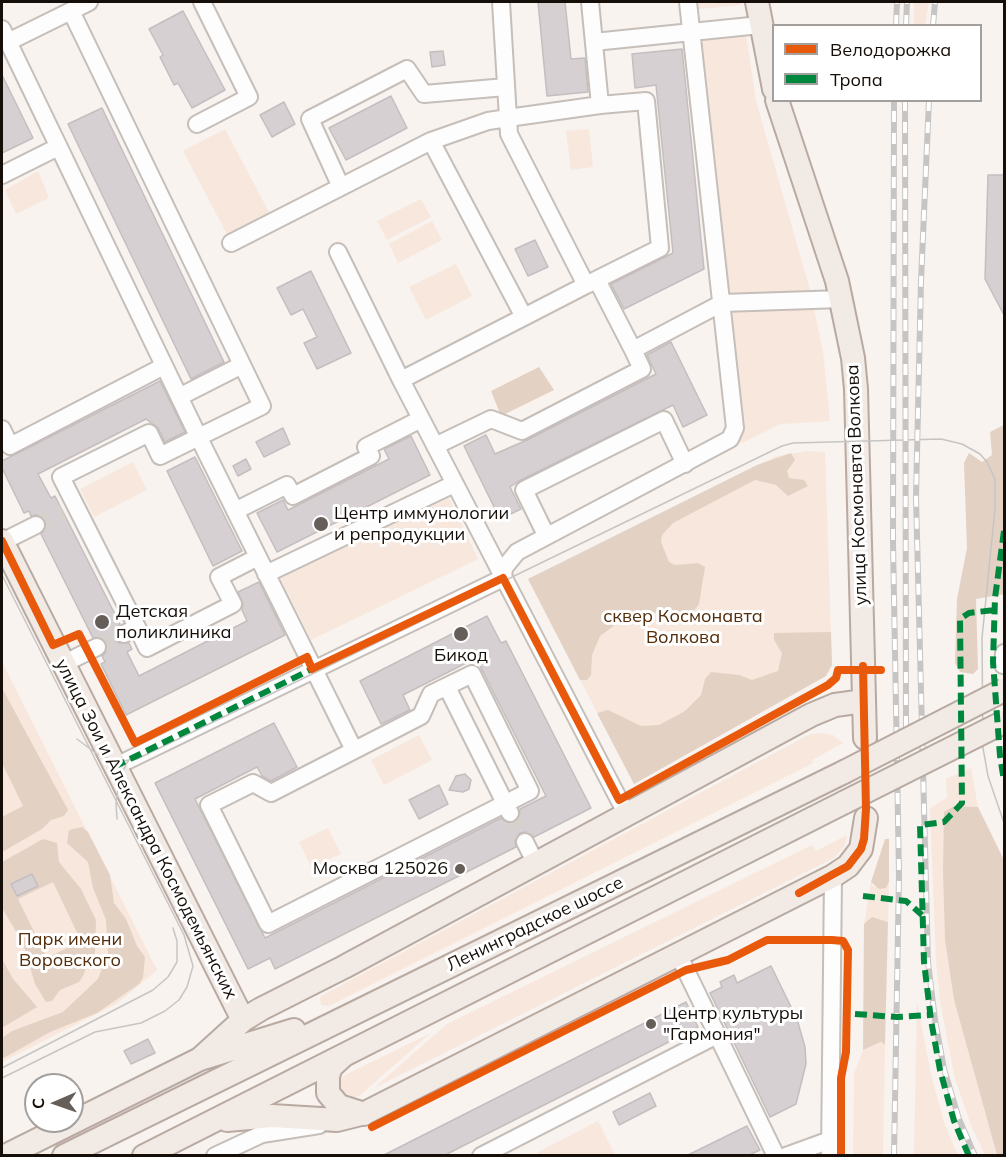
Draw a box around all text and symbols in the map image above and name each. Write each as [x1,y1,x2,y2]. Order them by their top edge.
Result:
legend [772,24,982,102]
text: Велодорожка [830,38,951,61]
text: Тропа [830,68,883,91]
street label: улица Космонавта Волкова [842,364,872,606]
place label: Центр иммунологии и репродукции [334,503,509,546]
marker: Центр иммунологии и репродукции [312,515,330,533]
place label: Детская поликлиника [116,601,231,644]
park label: сквер Космонавта Волкова [603,606,763,648]
marker: Детская поликлиника [93,613,111,631]
marker: Бикод [452,625,470,643]
place label: Бикод [434,645,488,667]
street label: улица Зои и Александра Космодемьянских [50,655,242,1003]
place label: Москва 125026 [313,858,448,880]
marker: Москва 125026 [453,862,467,876]
street label: Ленинградское шоссе [443,872,627,976]
park label: Парк имени Воровского [18,929,122,972]
place label: Центр культуры "Гармония" [663,1003,803,1046]
marker: Центр культуры "Гармония" [644,1017,658,1031]
north arrow [24,1073,84,1133]
text: С [28,1098,48,1109]

